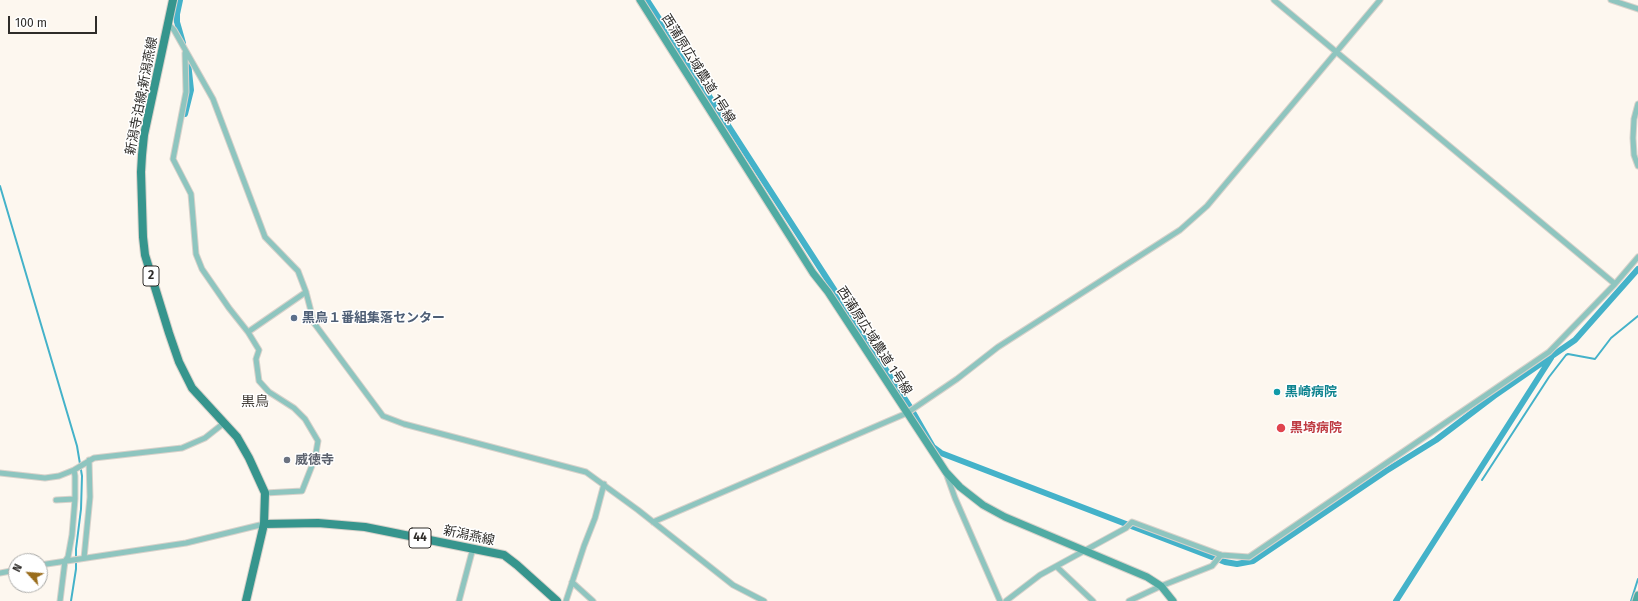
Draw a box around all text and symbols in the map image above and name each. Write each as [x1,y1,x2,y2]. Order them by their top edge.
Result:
scale bar [10,8,99,34]
street label: 西蒲原広域農道 1号線 [658,11,738,127]
text: 100 m [15,16,47,30]
street label: 新潟寺泊線;新潟燕線 [123,36,161,156]
road number: 2 [143,266,159,286]
street label: 西蒲原広域農道 1号線 [833,284,915,398]
place label: 黒鳥１番組集落センター [302,310,445,326]
marker: 黒鳥１番組集落センター [289,313,299,323]
place label: 黒崎病院 [1285,384,1337,400]
marker: 黒崎病院 [1272,387,1282,397]
district label: 黒鳥 [241,394,269,410]
place label: 黒埼病院 [1290,420,1342,436]
marker: 黒埼病院 [1275,422,1287,434]
place label: 威徳寺 [295,452,334,468]
marker: 威徳寺 [282,455,292,465]
street label: 新潟燕線 [442,523,496,549]
road number: 44 [409,528,431,548]
north arrow [8,553,48,593]
text: N [10,562,25,574]

